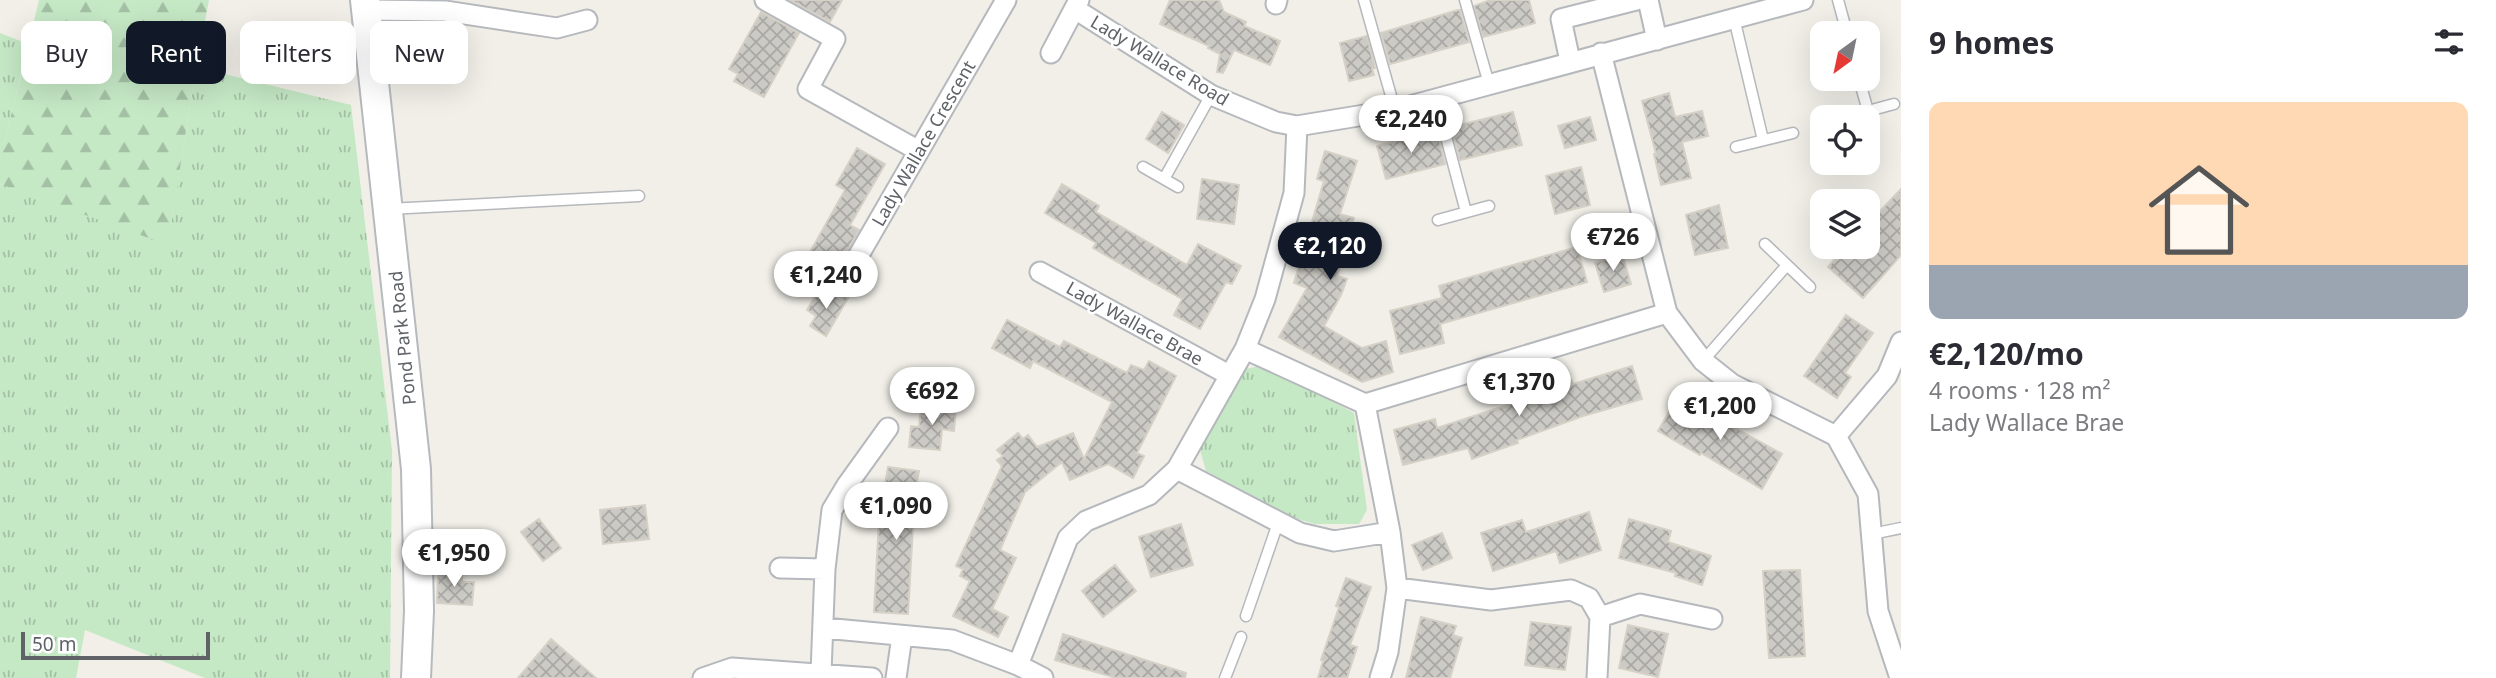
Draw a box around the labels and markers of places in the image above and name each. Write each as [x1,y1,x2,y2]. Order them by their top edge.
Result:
pin: €2,240 [1354,96,1468,155]
pin: €726 [1572,214,1654,273]
pin: €2,120 [1273,222,1387,282]
pin: €1,240 [769,252,883,311]
pin: €1,370 [1462,358,1576,418]
pin: €692 [891,368,973,427]
pin: €1,200 [1663,382,1777,442]
pin: €1,090 [839,482,953,542]
pin: €1,950 [397,530,511,589]

